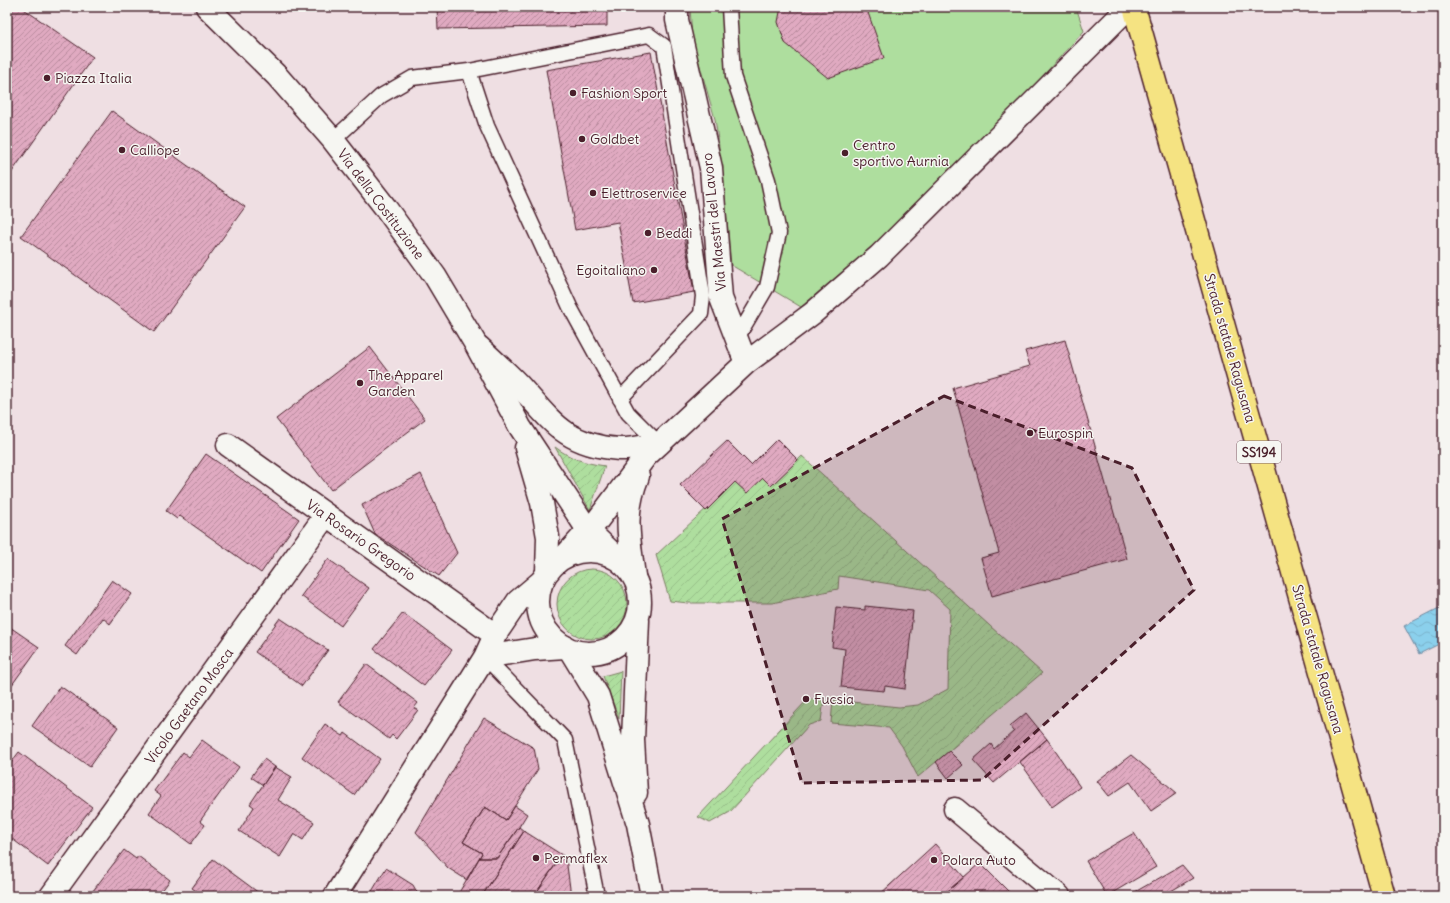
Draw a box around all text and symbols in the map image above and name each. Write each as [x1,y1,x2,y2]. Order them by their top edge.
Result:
place label: Piazza Italia [55,69,132,87]
marker: Piazza Italia [42,73,52,83]
place label: Fashion Sport [581,84,667,102]
marker: Fashion Sport [568,88,578,98]
place label: Goldbet [590,130,640,148]
marker: Goldbet [577,134,587,144]
place label: Centro sportivo Aurnia [853,136,949,170]
place label: Calliope [130,141,180,159]
marker: Calliope [117,145,127,155]
street label: Via della Costituzione [334,145,428,263]
marker: Centro sportivo Aurnia [840,148,850,158]
street label: Via Maestri del Lavoro [698,152,730,292]
place label: Elettroservice [601,184,687,202]
marker: Elettroservice [588,188,598,198]
place label: Beddì [656,224,692,242]
marker: Beddì [643,228,653,238]
place label: Egoitaliano [576,261,646,279]
marker: Egoitaliano [649,265,659,275]
street label: Strada statale Ragusana [1200,271,1260,425]
place label: The Apparel Garden [368,366,443,400]
marker: The Apparel Garden [355,378,365,388]
place label: Eurospin [1038,424,1093,442]
marker: Eurospin [1025,428,1035,438]
road number: SS194 [1237,441,1281,463]
street label: Via Rosario Gregorio [303,495,419,585]
street label: Strada statale Ragusana [1288,582,1348,736]
street label: Vicolo Gaetano Mosca [141,644,237,768]
place label: Fucsia [814,690,854,708]
marker: Fucsia [801,694,811,704]
place label: Permaflex [544,849,608,867]
place label: Polara Auto [942,851,1016,869]
marker: Permaflex [531,853,541,863]
marker: Polara Auto [929,855,939,865]

